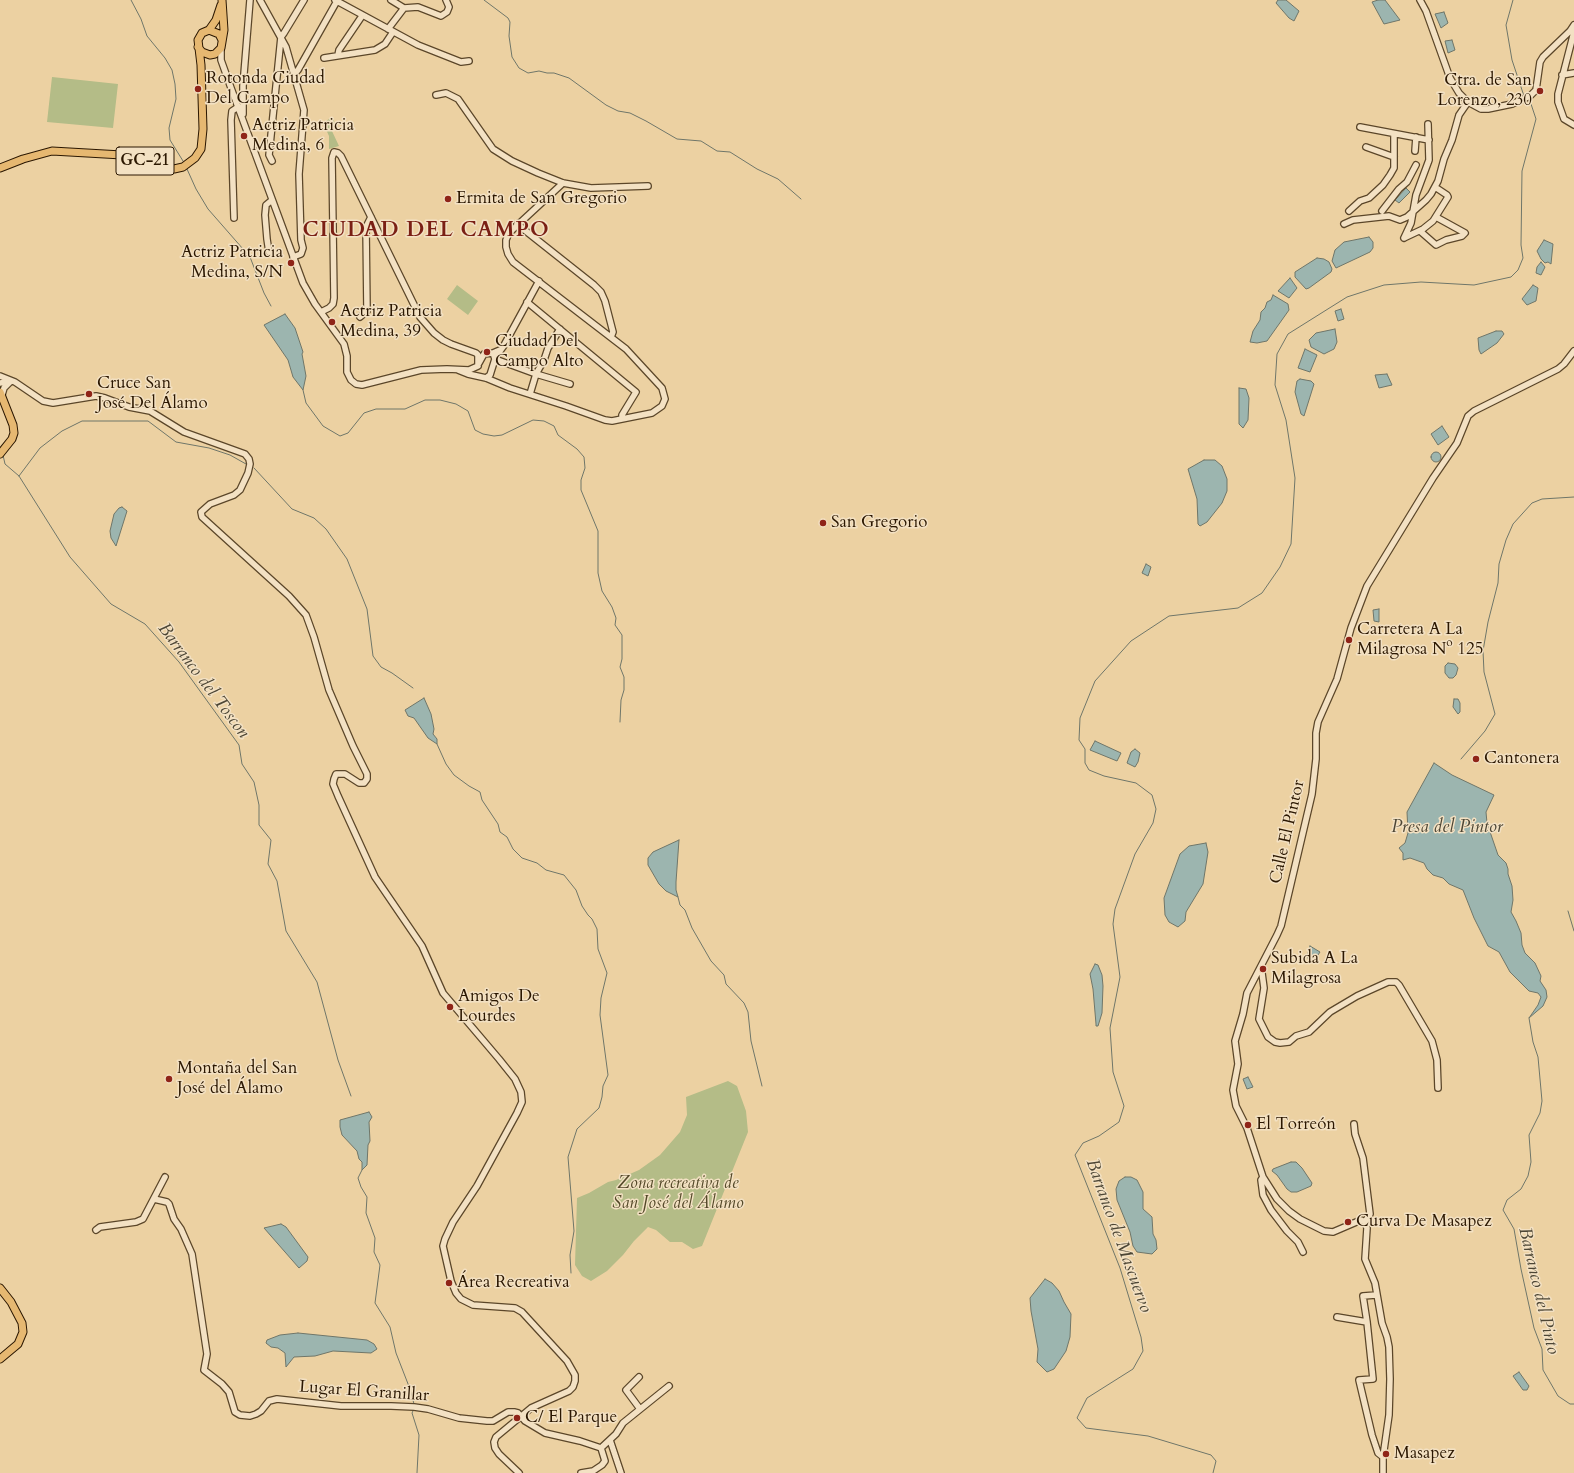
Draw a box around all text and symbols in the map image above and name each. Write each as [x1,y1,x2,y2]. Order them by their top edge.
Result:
place label: Rotonda Ciudad Del Campo [206,69,325,109]
place label: Ctra. de San Lorenzo, 230 [1437,71,1532,111]
marker: Rotonda Ciudad Del Campo [193,84,203,94]
marker: Ctra. de San Lorenzo, 230 [1535,86,1545,96]
place label: Actriz Patricia Medina, 6 [252,116,354,156]
marker: Actriz Patricia Medina, 6 [239,131,249,141]
road number: GC-21 [116,147,174,175]
place label: Ermita de San Gregorio [456,189,627,209]
marker: Ermita de San Gregorio [443,194,453,204]
district label: CIUDAD DEL CAMPO [302,218,550,244]
place label: Actriz Patricia Medina, S/N [181,243,283,283]
marker: Actriz Patricia Medina, S/N [286,258,296,268]
place label: Actriz Patricia Medina, 39 [340,302,442,342]
marker: Actriz Patricia Medina, 39 [327,317,337,327]
place label: Ciudad Del Campo Alto [495,332,584,372]
marker: Ciudad Del Campo Alto [482,347,492,357]
place label: Cruce San José Del Álamo [97,374,208,414]
marker: Cruce San José Del Álamo [84,389,94,399]
place label: San Gregorio [831,513,927,533]
marker: San Gregorio [818,518,828,528]
water label: Barranco del Toscon [152,619,254,743]
place label: Carretera A La Milagrosa Nº 125 [1357,620,1483,660]
marker: Carretera A La Milagrosa Nº 125 [1344,635,1354,645]
place label: Cantonera [1484,749,1559,769]
marker: Cantonera [1471,754,1481,764]
street label: Calle El Pintor [1266,778,1310,886]
water label: Presa del Pintor [1391,817,1503,839]
place label: Subida A La Milagrosa [1271,949,1358,989]
marker: Subida A La Milagrosa [1258,964,1268,974]
place label: Amigos De Lourdes [458,987,540,1027]
marker: Amigos De Lourdes [445,1002,455,1012]
place label: Montaña del San José del Álamo [177,1059,297,1099]
marker: Montaña del San José del Álamo [164,1074,174,1084]
place label: El Torreón [1256,1115,1336,1135]
marker: El Torreón [1243,1120,1253,1130]
water label: Barranco de Mascuervo [1080,1156,1156,1316]
park label: Zona recreativa de San José del Álamo [612,1174,744,1214]
place label: Curva De Masapez [1356,1212,1492,1232]
marker: Curva De Masapez [1343,1217,1353,1227]
water label: Barranco del Pinto [1513,1225,1563,1357]
place label: Área Recreativa [457,1273,570,1293]
marker: Área Recreativa [444,1278,454,1288]
street label: Lugar El Granillar [298,1377,430,1407]
place label: C/ El Parque [525,1408,617,1428]
marker: C/ El Parque [512,1413,522,1423]
place label: Masapez [1394,1444,1455,1464]
marker: Masapez [1381,1449,1391,1459]

